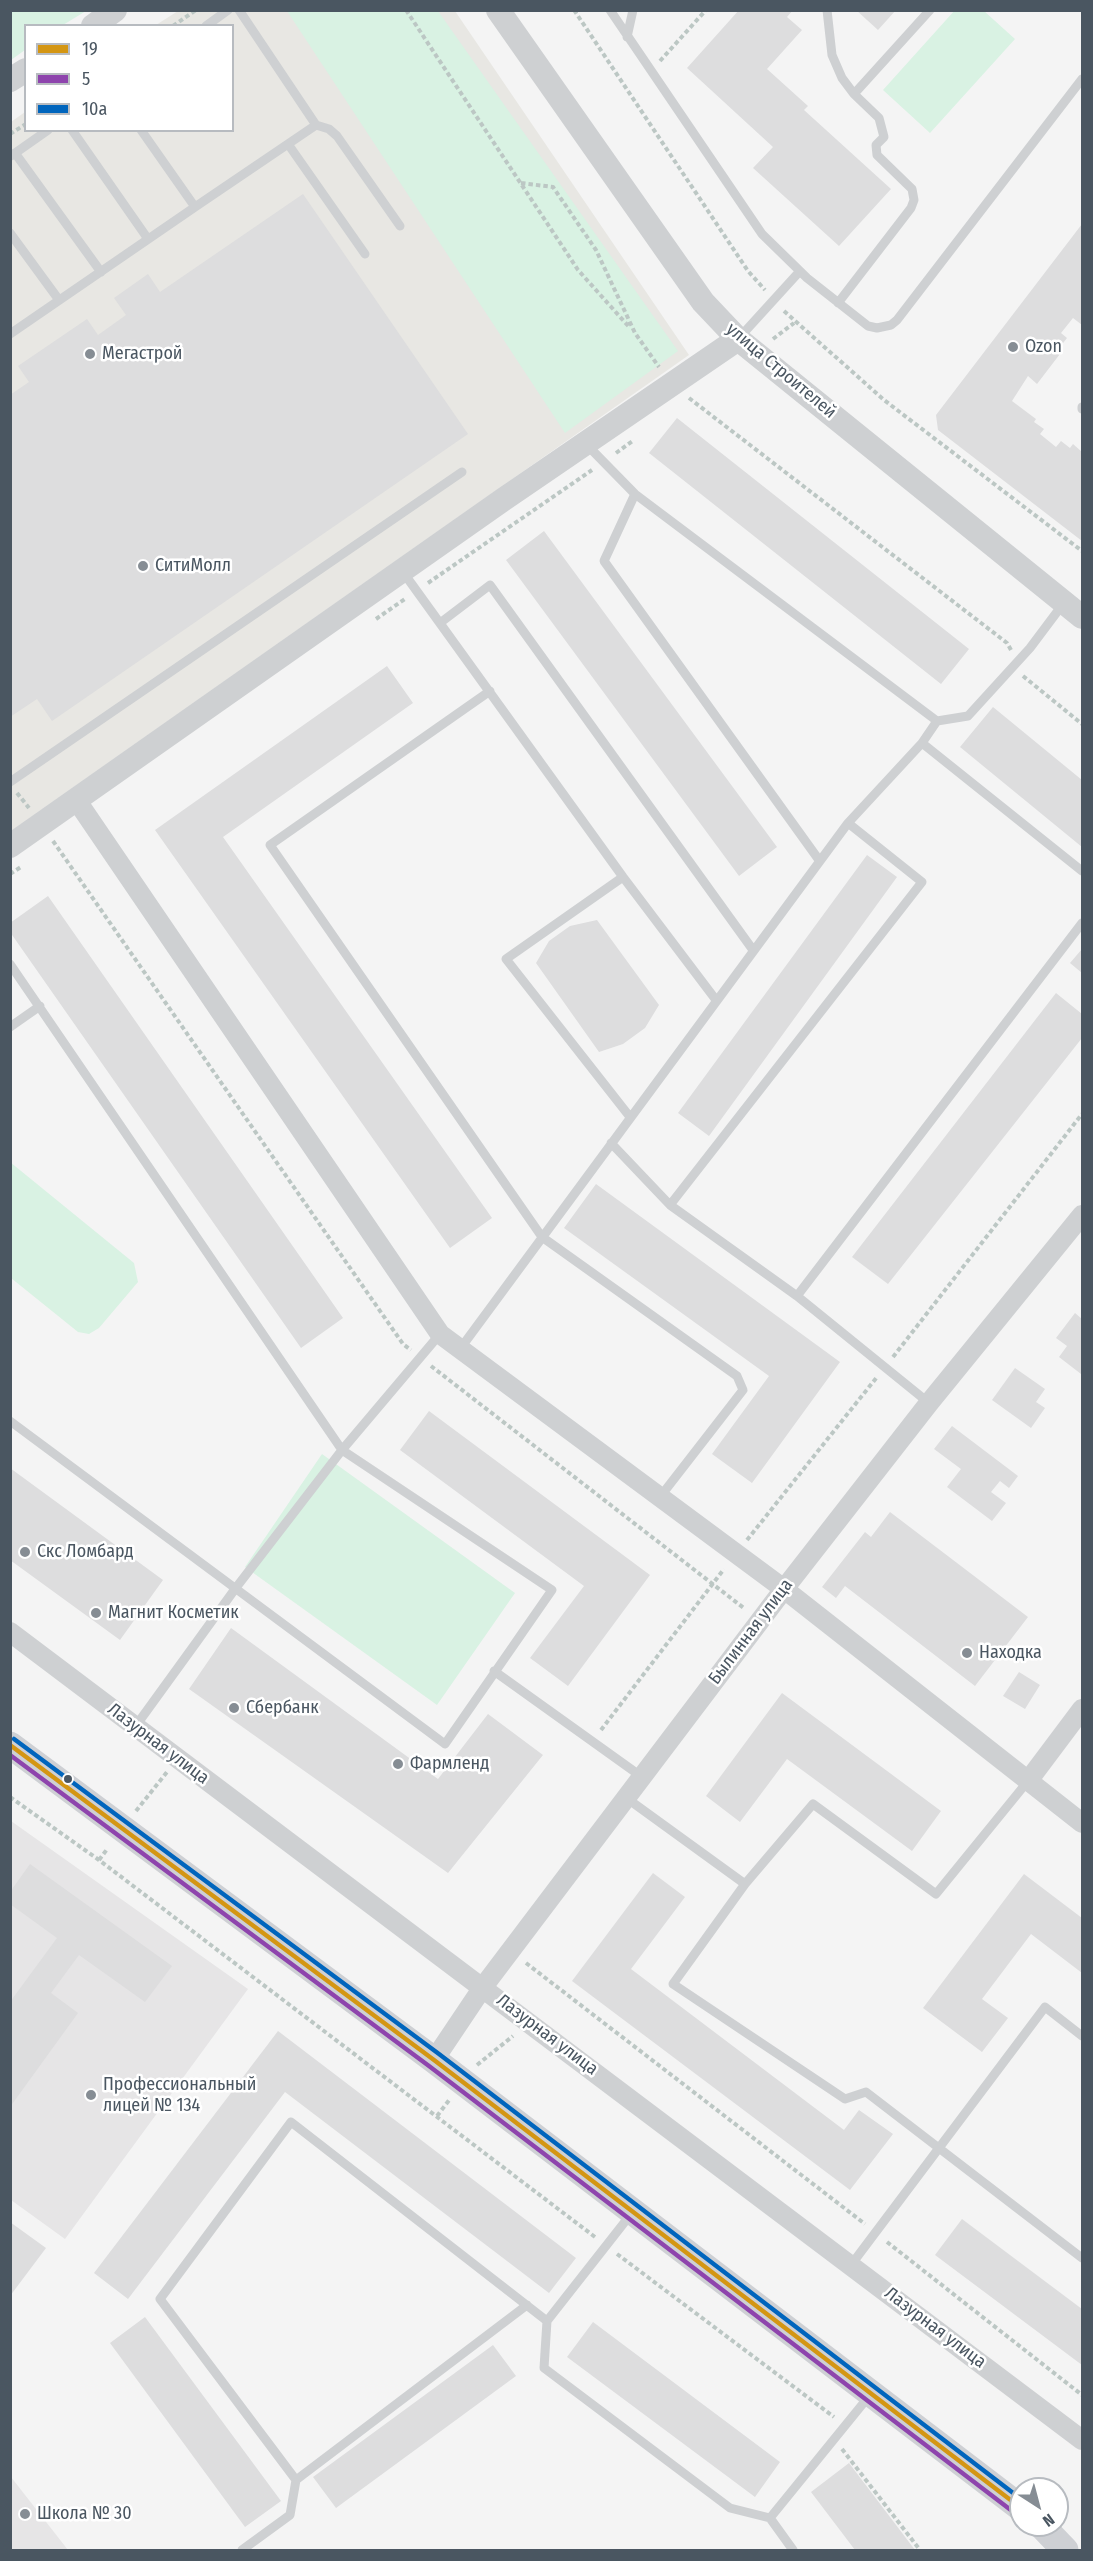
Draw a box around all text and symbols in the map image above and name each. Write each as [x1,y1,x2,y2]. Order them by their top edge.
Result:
legend [24,24,234,132]
text: 19 [82,38,98,60]
text: 5 [82,68,90,90]
text: 10а [82,98,107,120]
street label: улица Строителей [722,319,840,423]
place label: Ozon [1025,336,1062,358]
marker: Ozon [1006,340,1020,354]
place label: Мегастрой [102,343,183,365]
marker: Мегастрой [83,347,97,361]
place label: СитиМолл [155,555,231,577]
marker: СитиМолл [136,559,150,573]
place label: Скс Ломбард [37,1541,134,1563]
marker: Скс Ломбард [18,1545,32,1559]
street label: Былинная улица [704,1575,798,1689]
place label: Магнит Косметик [108,1602,239,1624]
marker: Магнит Косметик [89,1606,103,1620]
place label: Находка [979,1642,1042,1664]
marker: Находка [960,1646,974,1660]
place label: Сбербанк [246,1697,319,1719]
street label: Лазурная улица [103,1699,213,1789]
marker: Сбербанк [227,1701,241,1715]
place label: Фармленд [410,1753,489,1775]
marker: Фармленд [391,1757,405,1771]
unlabelled marker [62,1773,74,1785]
street label: Лазурная улица [492,1990,602,2080]
place label: Профессиональный лицей № 134 [103,2074,256,2116]
marker: Профессиональный лицей № 134 [84,2088,98,2102]
street label: Лазурная улица [880,2283,990,2373]
north arrow [1009,2477,1069,2537]
place label: Школа № 30 [37,2503,132,2525]
marker: Школа № 30 [18,2507,32,2521]
text: N [1039,2510,1058,2531]

